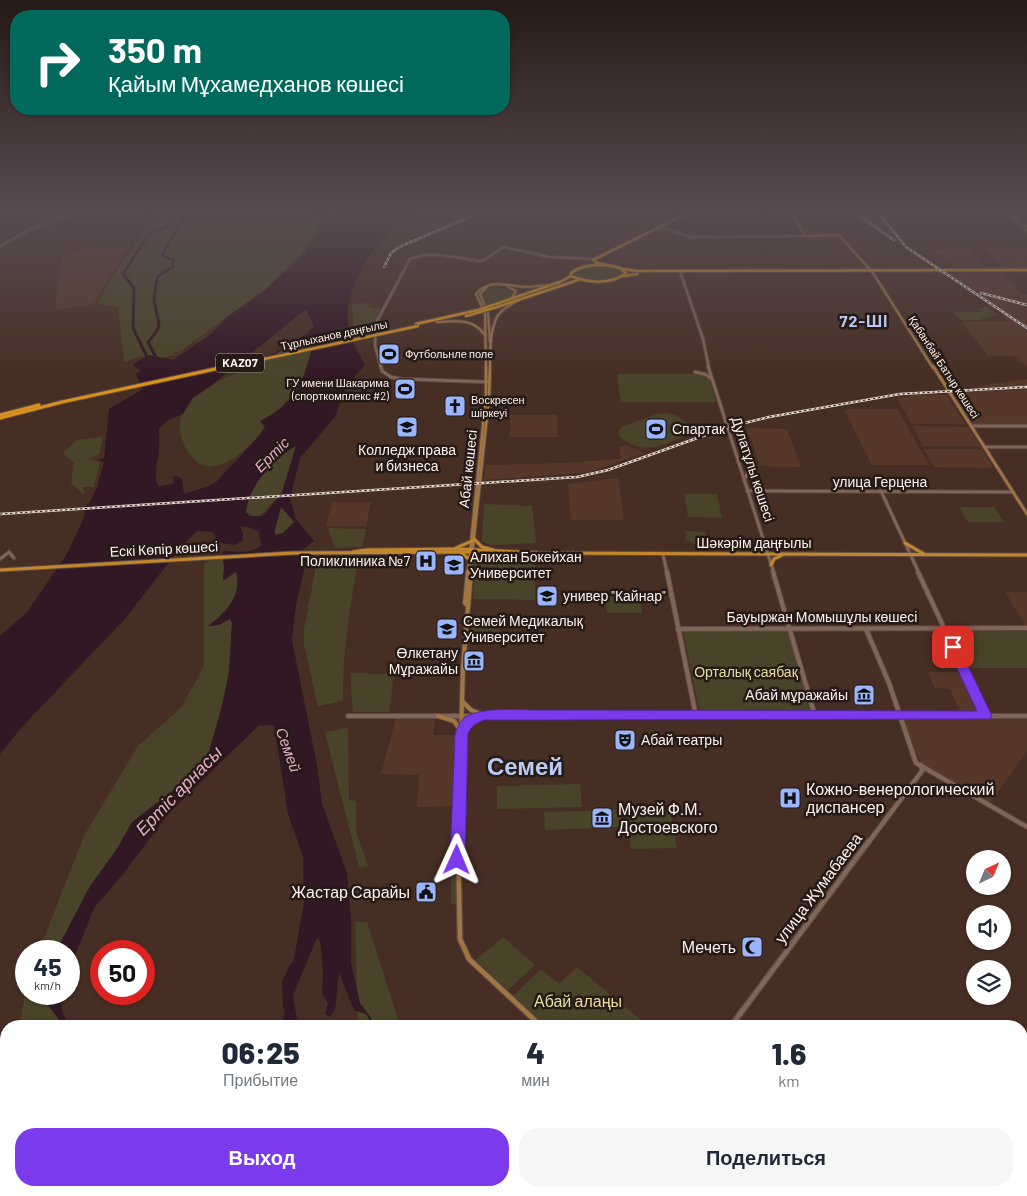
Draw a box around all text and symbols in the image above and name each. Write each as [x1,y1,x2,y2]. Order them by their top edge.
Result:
text: 350 m [108,28,202,70]
icon: right [25,30,90,95]
text: Қайым Мұхамедханов көшесі [108,70,404,96]
district label: 72-ШІ [840,311,888,330]
street label: Қабанбай Батыр көшесі [906,313,982,420]
street label: Тұрлыханов даңғылы [279,317,389,352]
sports icon: Футбольнле поле [377,342,401,366]
place label: Футбольнле поле [405,347,493,360]
road number: KAZ07 [216,353,264,372]
place label: ГУ имени Шакарима (спорткомплекс #2) [286,376,390,402]
sports icon: ГУ имени Шакарима (спорткомплекс #2) [393,377,417,401]
place label: Воскресен шіркеуі [471,393,525,419]
church icon: Воскресен шіркеуі [443,394,467,418]
street label: Дулатұлы көшесі [728,414,778,524]
school or university icon: Колледж права и бизнеса [395,415,419,439]
sports icon: Спартак [644,417,668,441]
place label: Спартак [672,420,726,437]
street label: Абай көшесі [455,429,480,509]
water label: Ертіс [250,433,293,475]
place label: Колледж права и бизнеса [358,441,456,474]
street label: улица Герцена [833,473,928,490]
street label: Шәкәрім даңғылы [697,534,811,551]
street label: Ескі Көпір көшесі [109,537,219,560]
place label: Алихан Бокейхан Университет [470,548,582,581]
hospital icon: Поликлиника №7 [414,549,438,573]
place label: Поликлиника №7 [300,552,410,569]
school or university icon: Алихан Бокейхан Университет [442,553,466,577]
school or university icon: универ "Кайнар" [535,584,559,608]
place label: универ "Кайнар" [563,587,666,604]
street label: Бауыржан Момышұлы көшесі [727,608,917,625]
place label: Семей Медикалық Университет [463,612,584,645]
school or university icon: Семей Медикалық Университет [435,617,459,641]
pin [932,626,974,668]
icon: arrive [939,633,967,661]
place label: Өлкетану Мұражайы [389,644,458,677]
museum icon: Өлкетану Мұражайы [462,649,486,673]
park label: Орталық саябақ [694,663,799,680]
museum icon: Абай мұражайы [852,683,876,707]
place label: Абай мұражайы [745,686,848,703]
water label: Семей [273,725,305,775]
theatre icon: Абай театры [613,728,637,752]
place label: Абай театры [641,731,722,748]
water label: Ертіс арнасы [130,741,226,840]
district label: Семей [487,751,563,780]
place label: Кожно-венерологический диспансер [806,779,994,816]
hospital icon: Кожно-венерологический диспансер [778,786,802,810]
place label: Музей Ф.М. Достоевского [618,799,718,836]
museum icon: Музей Ф.М. Достоевского [590,806,614,830]
street label: улица Жумабаева [770,829,865,947]
position arrow [430,833,482,885]
north arrow [966,850,1011,895]
map controls [966,850,1011,1005]
public building icon: Жастар Сарайы [414,880,438,904]
place label: Жастар Сарайы [291,882,410,901]
button: sound [966,905,1011,950]
mosque icon: Мечеть [740,935,764,959]
place label: Мечеть [682,937,736,956]
speed limit sign: 50 [90,940,155,1005]
text: 45 [33,951,62,981]
button: layers [966,960,1011,1005]
text: km/h [34,978,61,992]
park label: Абай алаңы [534,991,622,1010]
text: 06:25 [222,1034,300,1070]
text: 4 [526,1034,545,1070]
text: 1.6 [771,1035,806,1071]
text: Прибытие [223,1070,298,1089]
text: мин [521,1070,550,1089]
text: km [778,1071,800,1090]
button: Выход [15,1128,509,1186]
button: Поделиться [519,1128,1013,1186]

